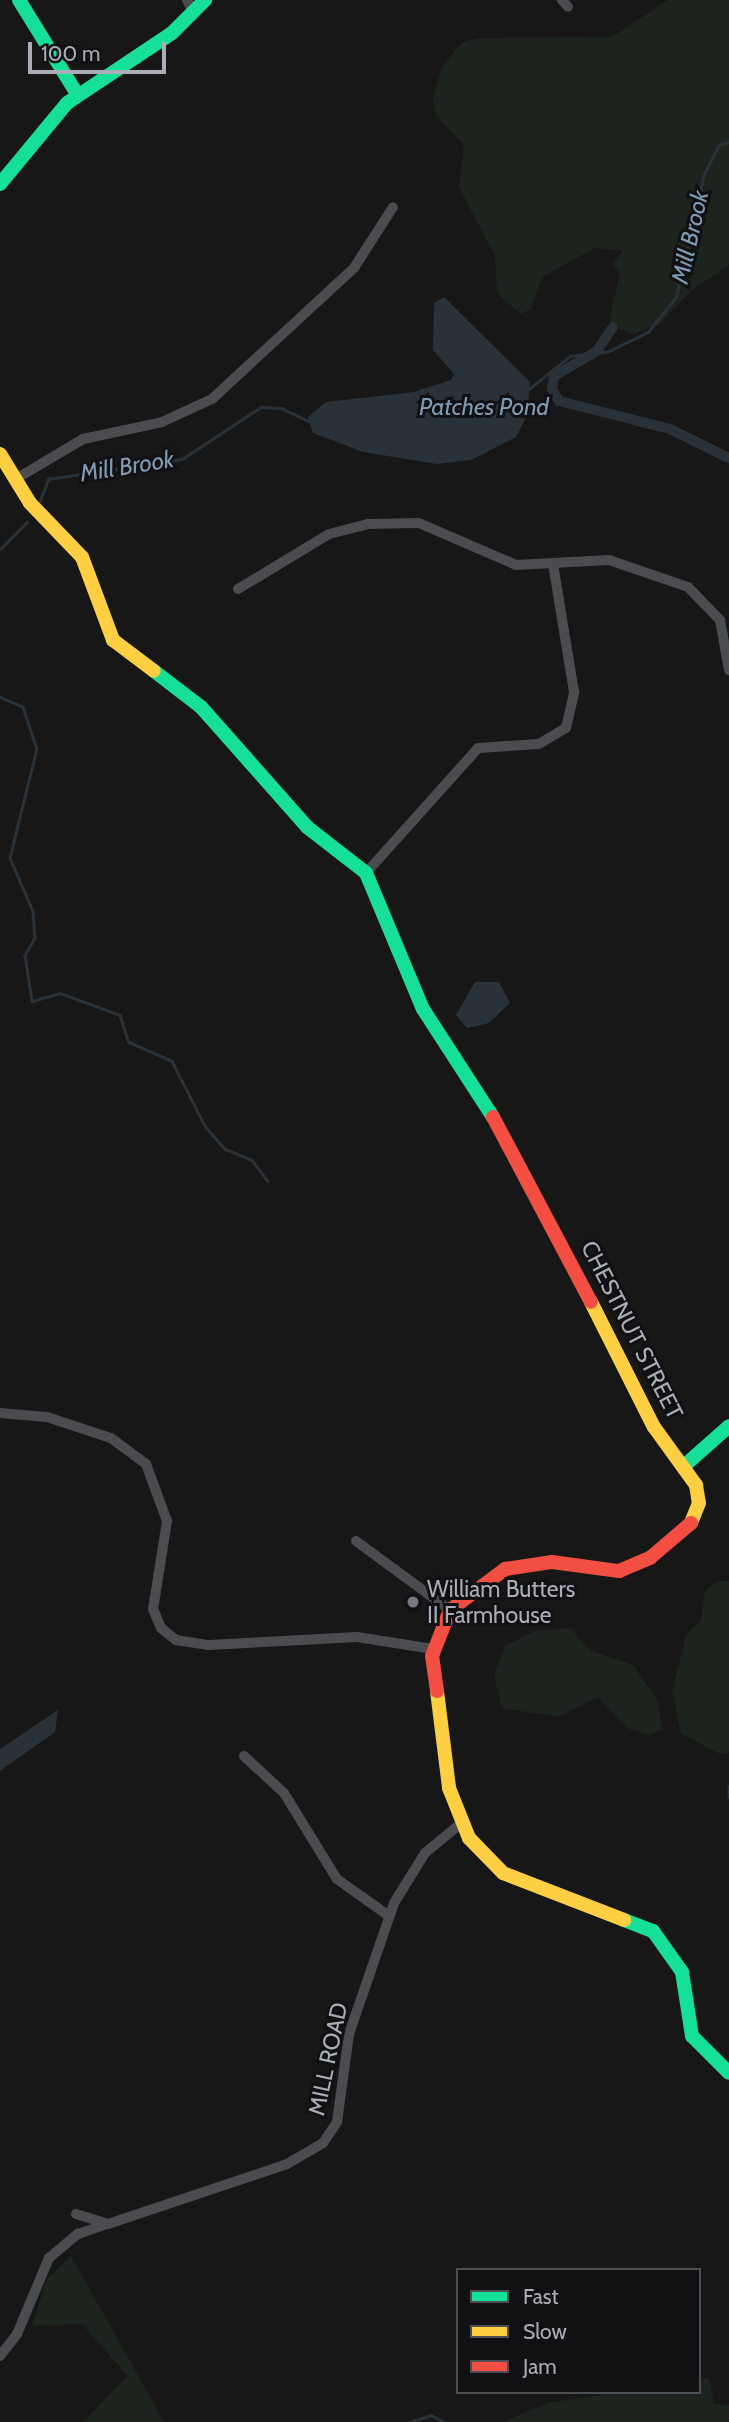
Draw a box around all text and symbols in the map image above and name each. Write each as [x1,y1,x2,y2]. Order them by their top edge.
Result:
scale bar [32,28,170,72]
text: 100 m [41,41,100,66]
water label: Mill Brook [665,188,715,286]
water label: Patches Pond [419,393,549,421]
water label: Mill Brook [78,444,176,488]
street label: CHESTNUT STREET [575,1236,689,1424]
place label: William Butters II Farmhouse [427,1575,575,1629]
marker: William Butters II Farmhouse [405,1594,421,1610]
street label: MILL ROAD [303,2000,353,2118]
legend [456,2268,701,2394]
text: Fast [523,2284,559,2309]
text: Slow [523,2319,567,2344]
text: Jam [523,2354,557,2379]

